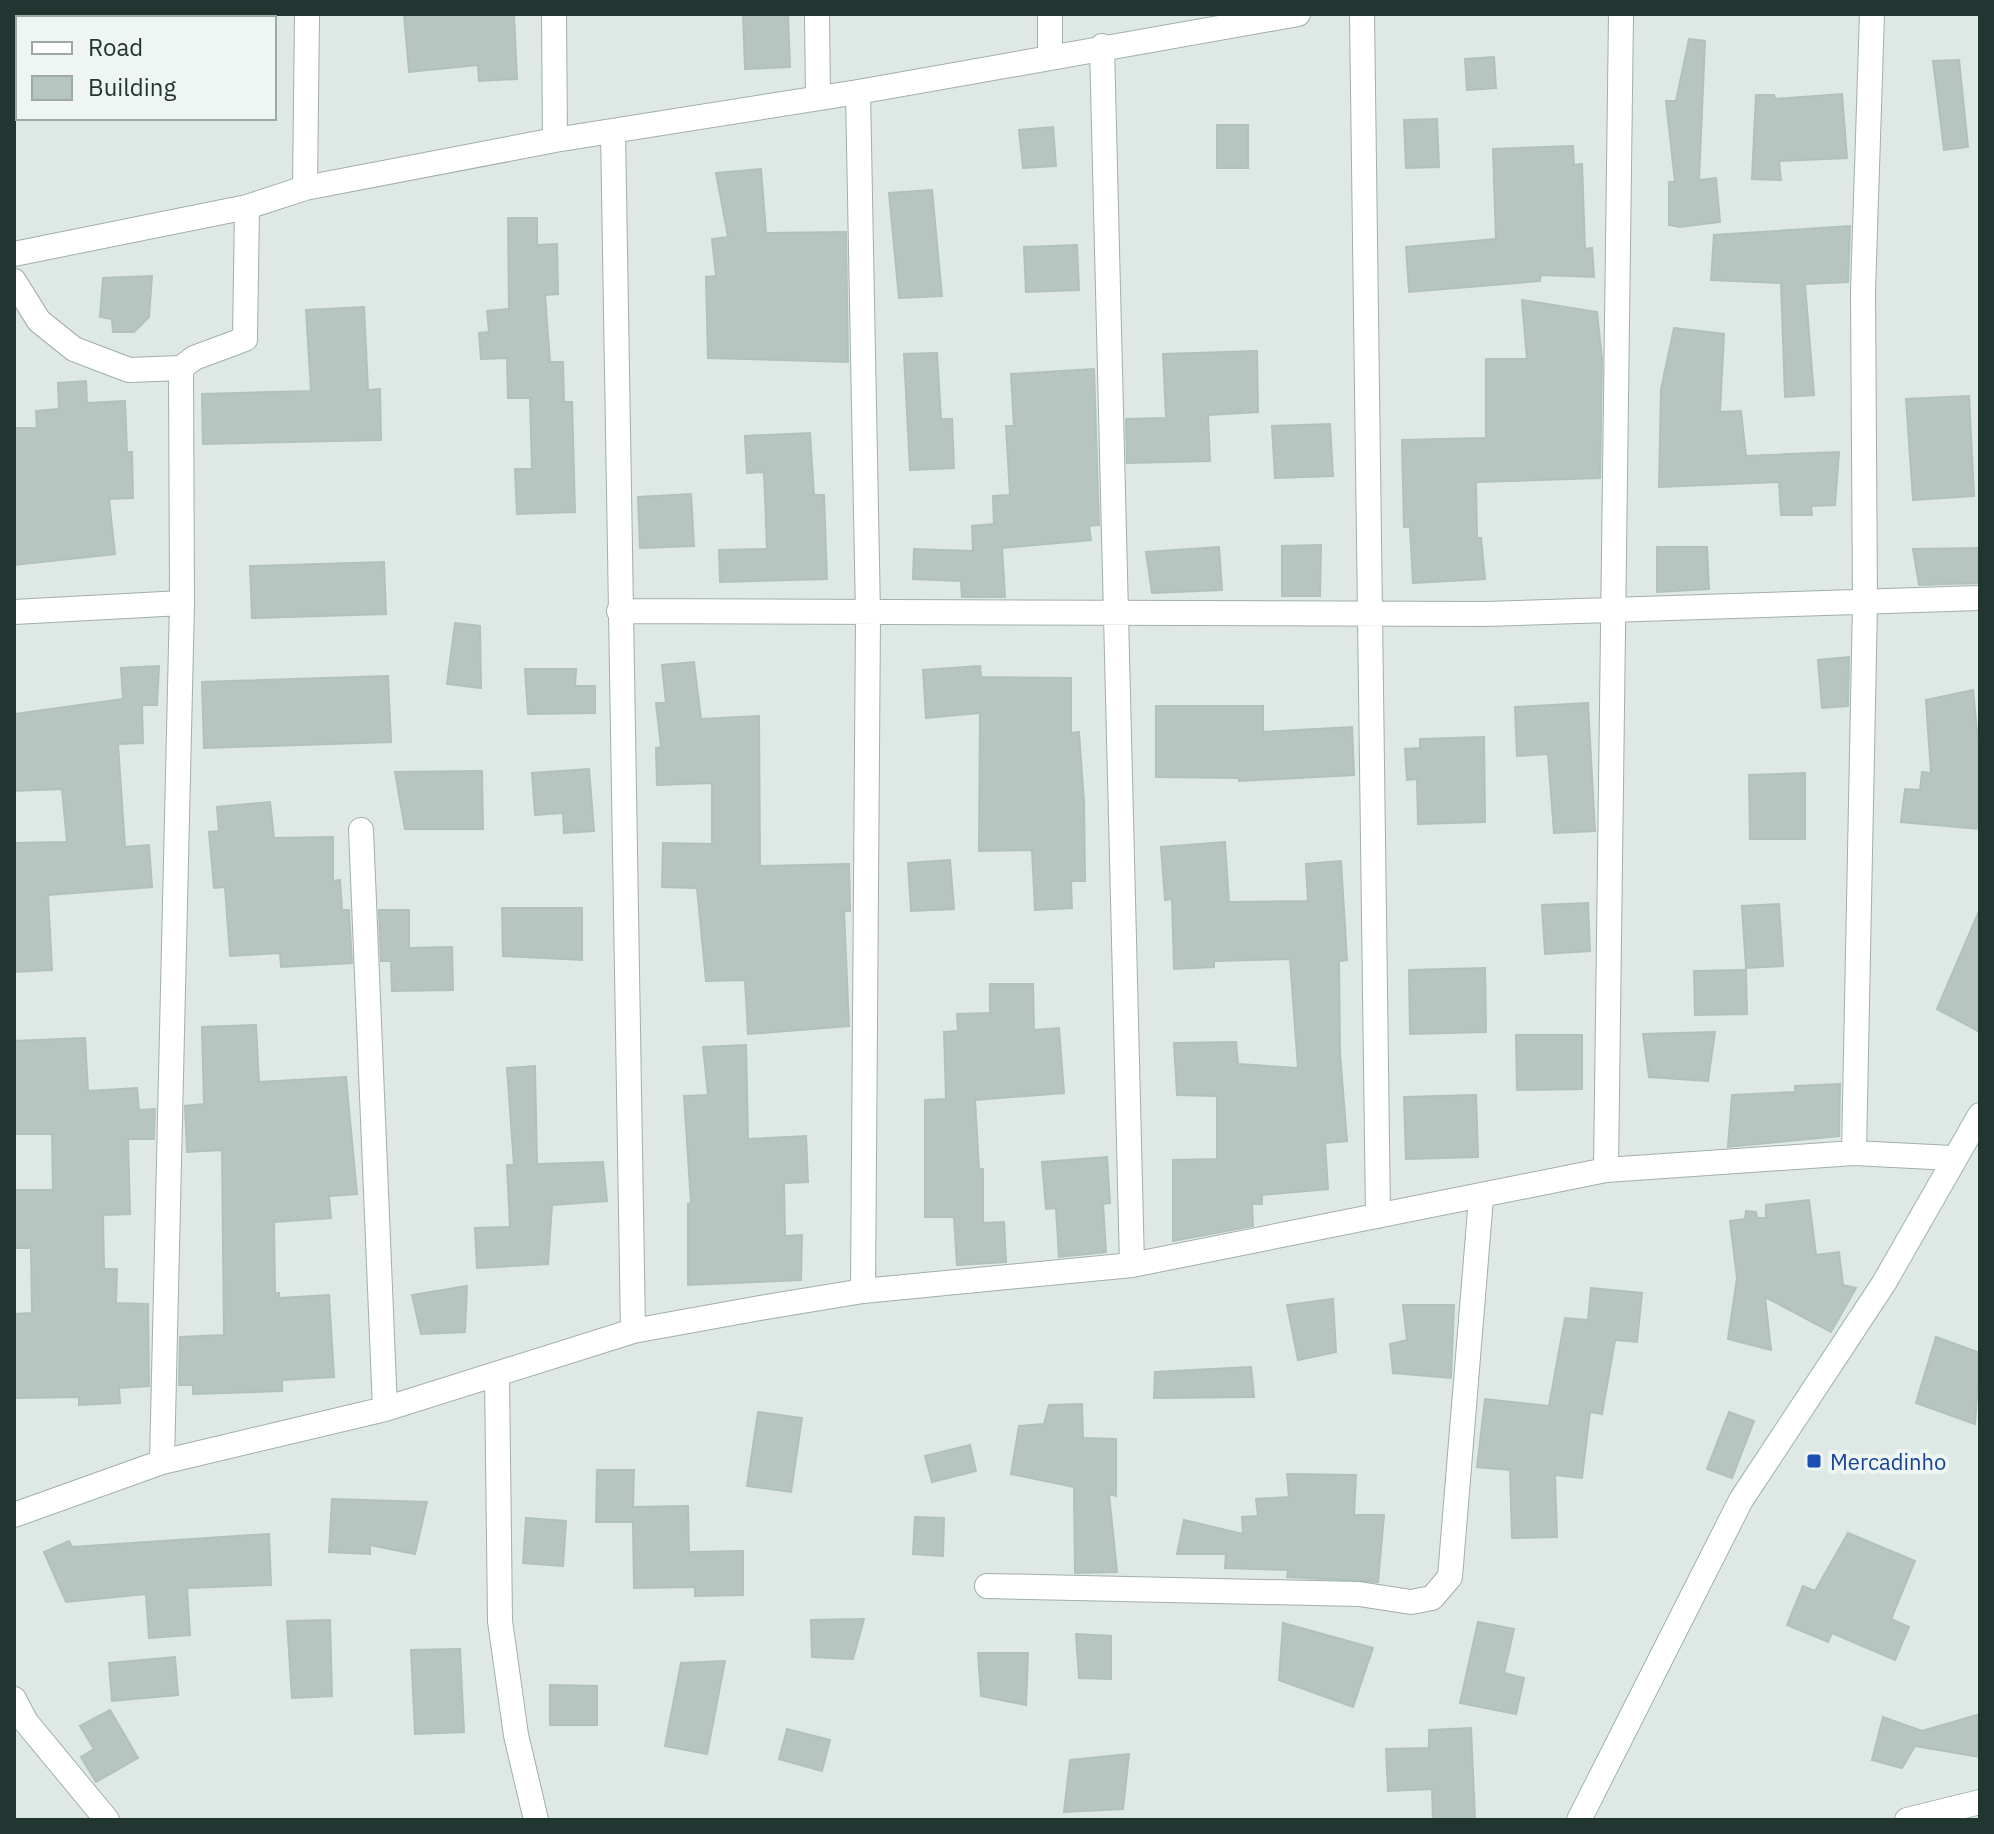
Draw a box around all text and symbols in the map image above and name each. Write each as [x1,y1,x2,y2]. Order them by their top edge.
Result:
legend [16,16,276,120]
text: Road [88,31,143,63]
text: Building [88,71,176,103]
place label: Mercadinho [1830,1447,1946,1476]
marker: Mercadinho [1805,1452,1823,1470]

